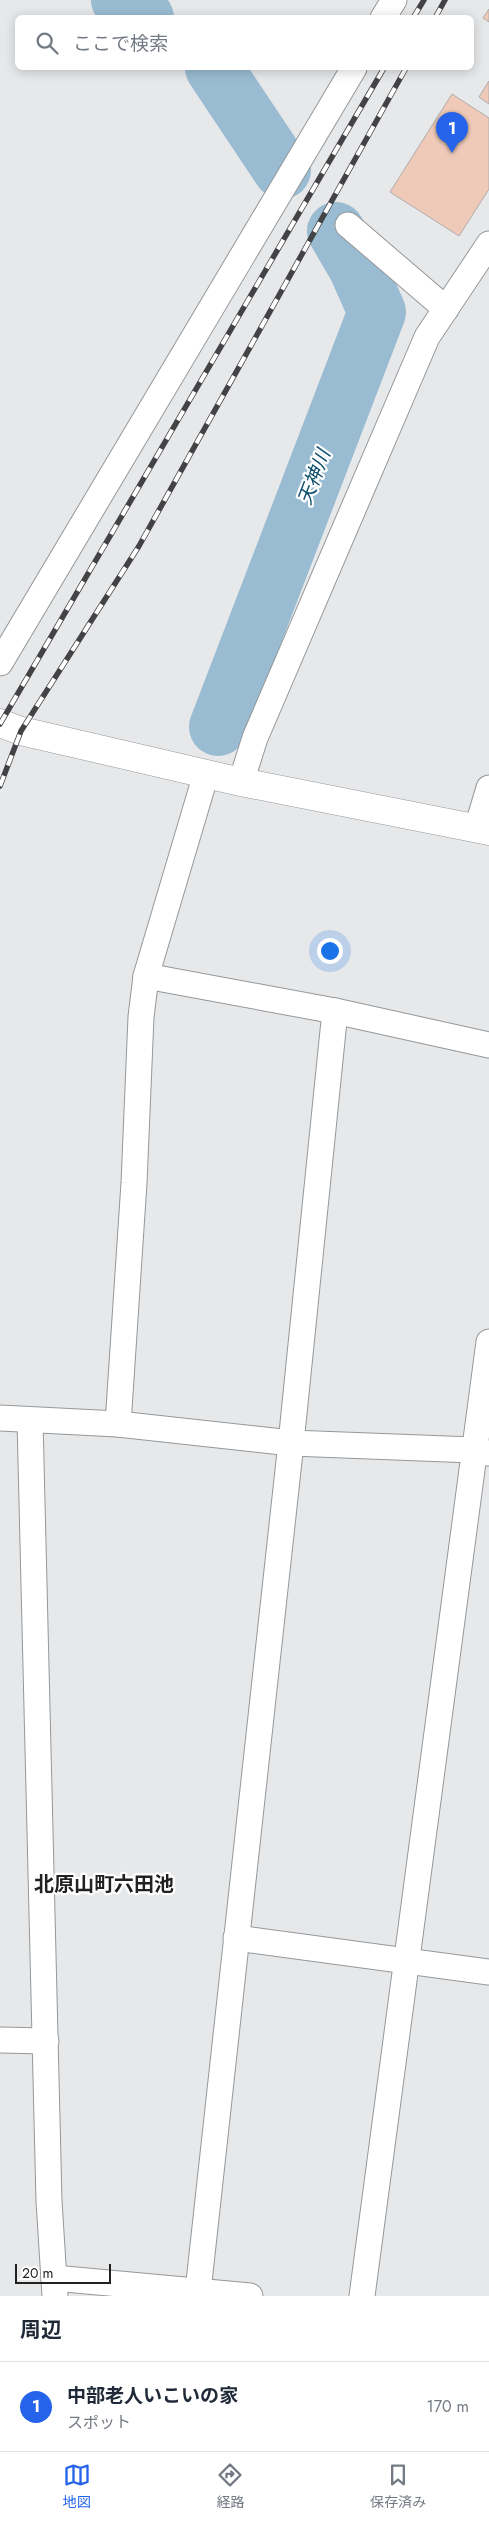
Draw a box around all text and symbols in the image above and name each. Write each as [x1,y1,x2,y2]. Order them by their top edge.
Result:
search box [15,15,474,70]
icon: search [33,29,61,57]
text: ここで検索 [73,30,168,57]
pin: 1 [436,112,468,153]
water label: 天神川 [291,444,338,508]
your location [317,938,343,964]
district label: 北原山町六田池 [34,1870,174,1899]
scale bar [15,2261,111,2284]
text: 20 m [22,2263,54,2283]
text: 周辺 [20,2315,62,2345]
text: 中部老人いこいの家 [67,2382,238,2409]
text: 1 [32,2395,40,2418]
text: 170 m [427,2395,469,2418]
text: スポット [67,2411,131,2434]
tab: 地図 [63,2461,91,2512]
tab: 経路 [216,2461,244,2512]
tab: 保存済み [370,2461,426,2512]

